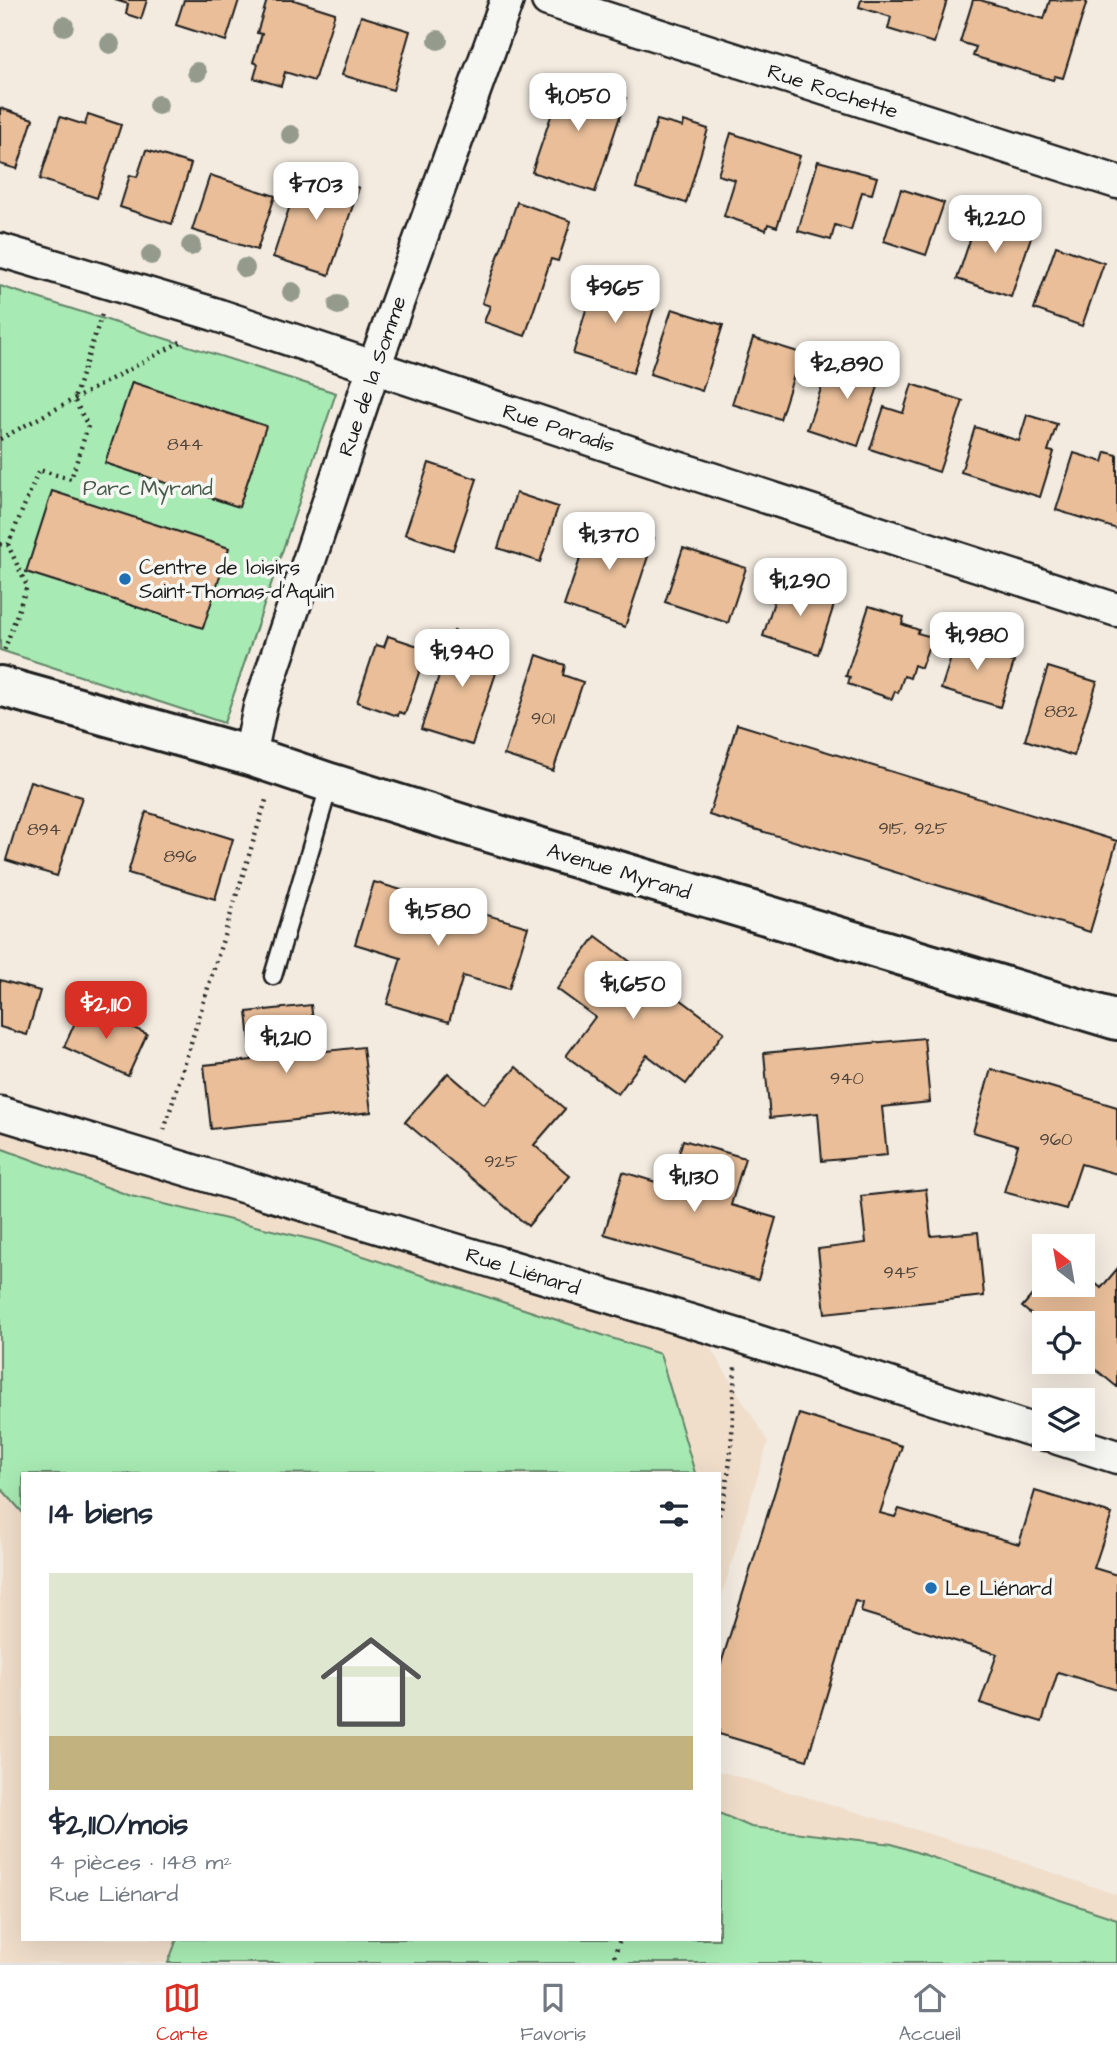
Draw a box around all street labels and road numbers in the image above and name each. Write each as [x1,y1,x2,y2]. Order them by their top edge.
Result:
street label: Rue Rochette [764,57,902,126]
street label: Rue de la Somme [331,292,413,460]
street label: Rue Paradis [499,397,619,460]
street label: Avenue Myrand [543,836,695,909]
street label: Rue Liénard [462,1240,584,1303]

